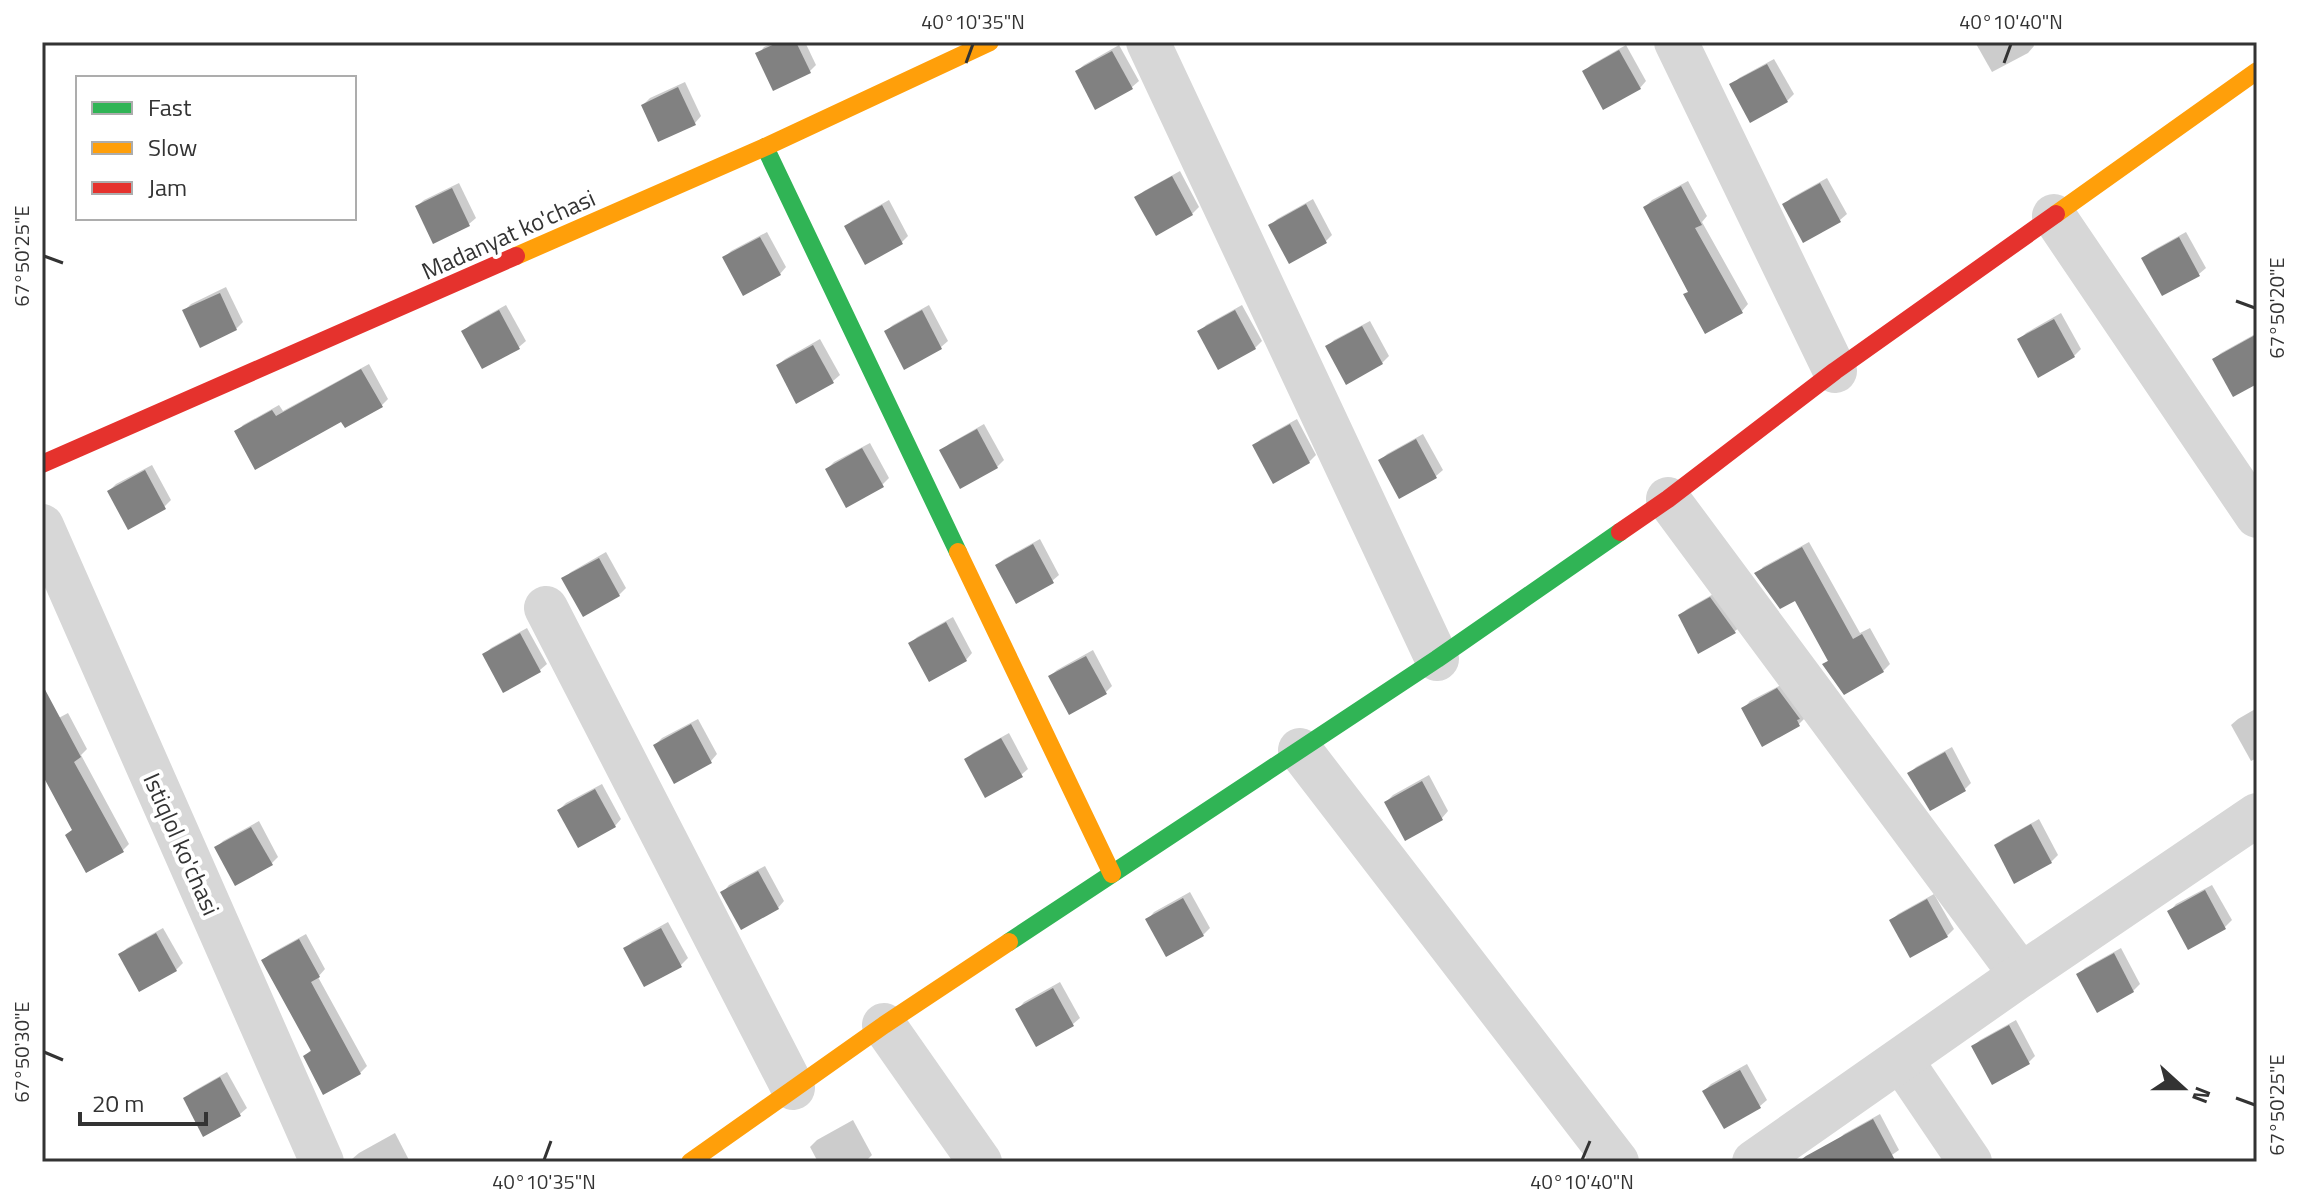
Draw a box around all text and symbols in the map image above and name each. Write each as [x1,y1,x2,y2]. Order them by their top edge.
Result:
text: 40°10'35"N [921,6,1025,37]
text: 40°10'40"N [1959,6,2063,37]
legend [76,76,356,220]
text: Fast [148,89,192,125]
text: Slow [148,129,197,165]
text: Jam [148,169,187,205]
street label: Madanyat ko'chasi [415,180,601,288]
text: 67°50'25"E [6,205,37,307]
text: 67°50'20"E [2261,257,2292,359]
street label: Istiqlol ko'chasi [135,767,229,921]
text: 67°50'30"E [6,1001,37,1103]
north arrow [2143,1048,2223,1128]
text: 67°50'25"E [2261,1054,2292,1156]
scale bar [80,1076,206,1126]
text: N [2183,1082,2220,1108]
text: 20 m [92,1085,144,1121]
text: 40°10'35"N [492,1166,596,1197]
text: 40°10'40"N [1530,1166,1634,1197]

